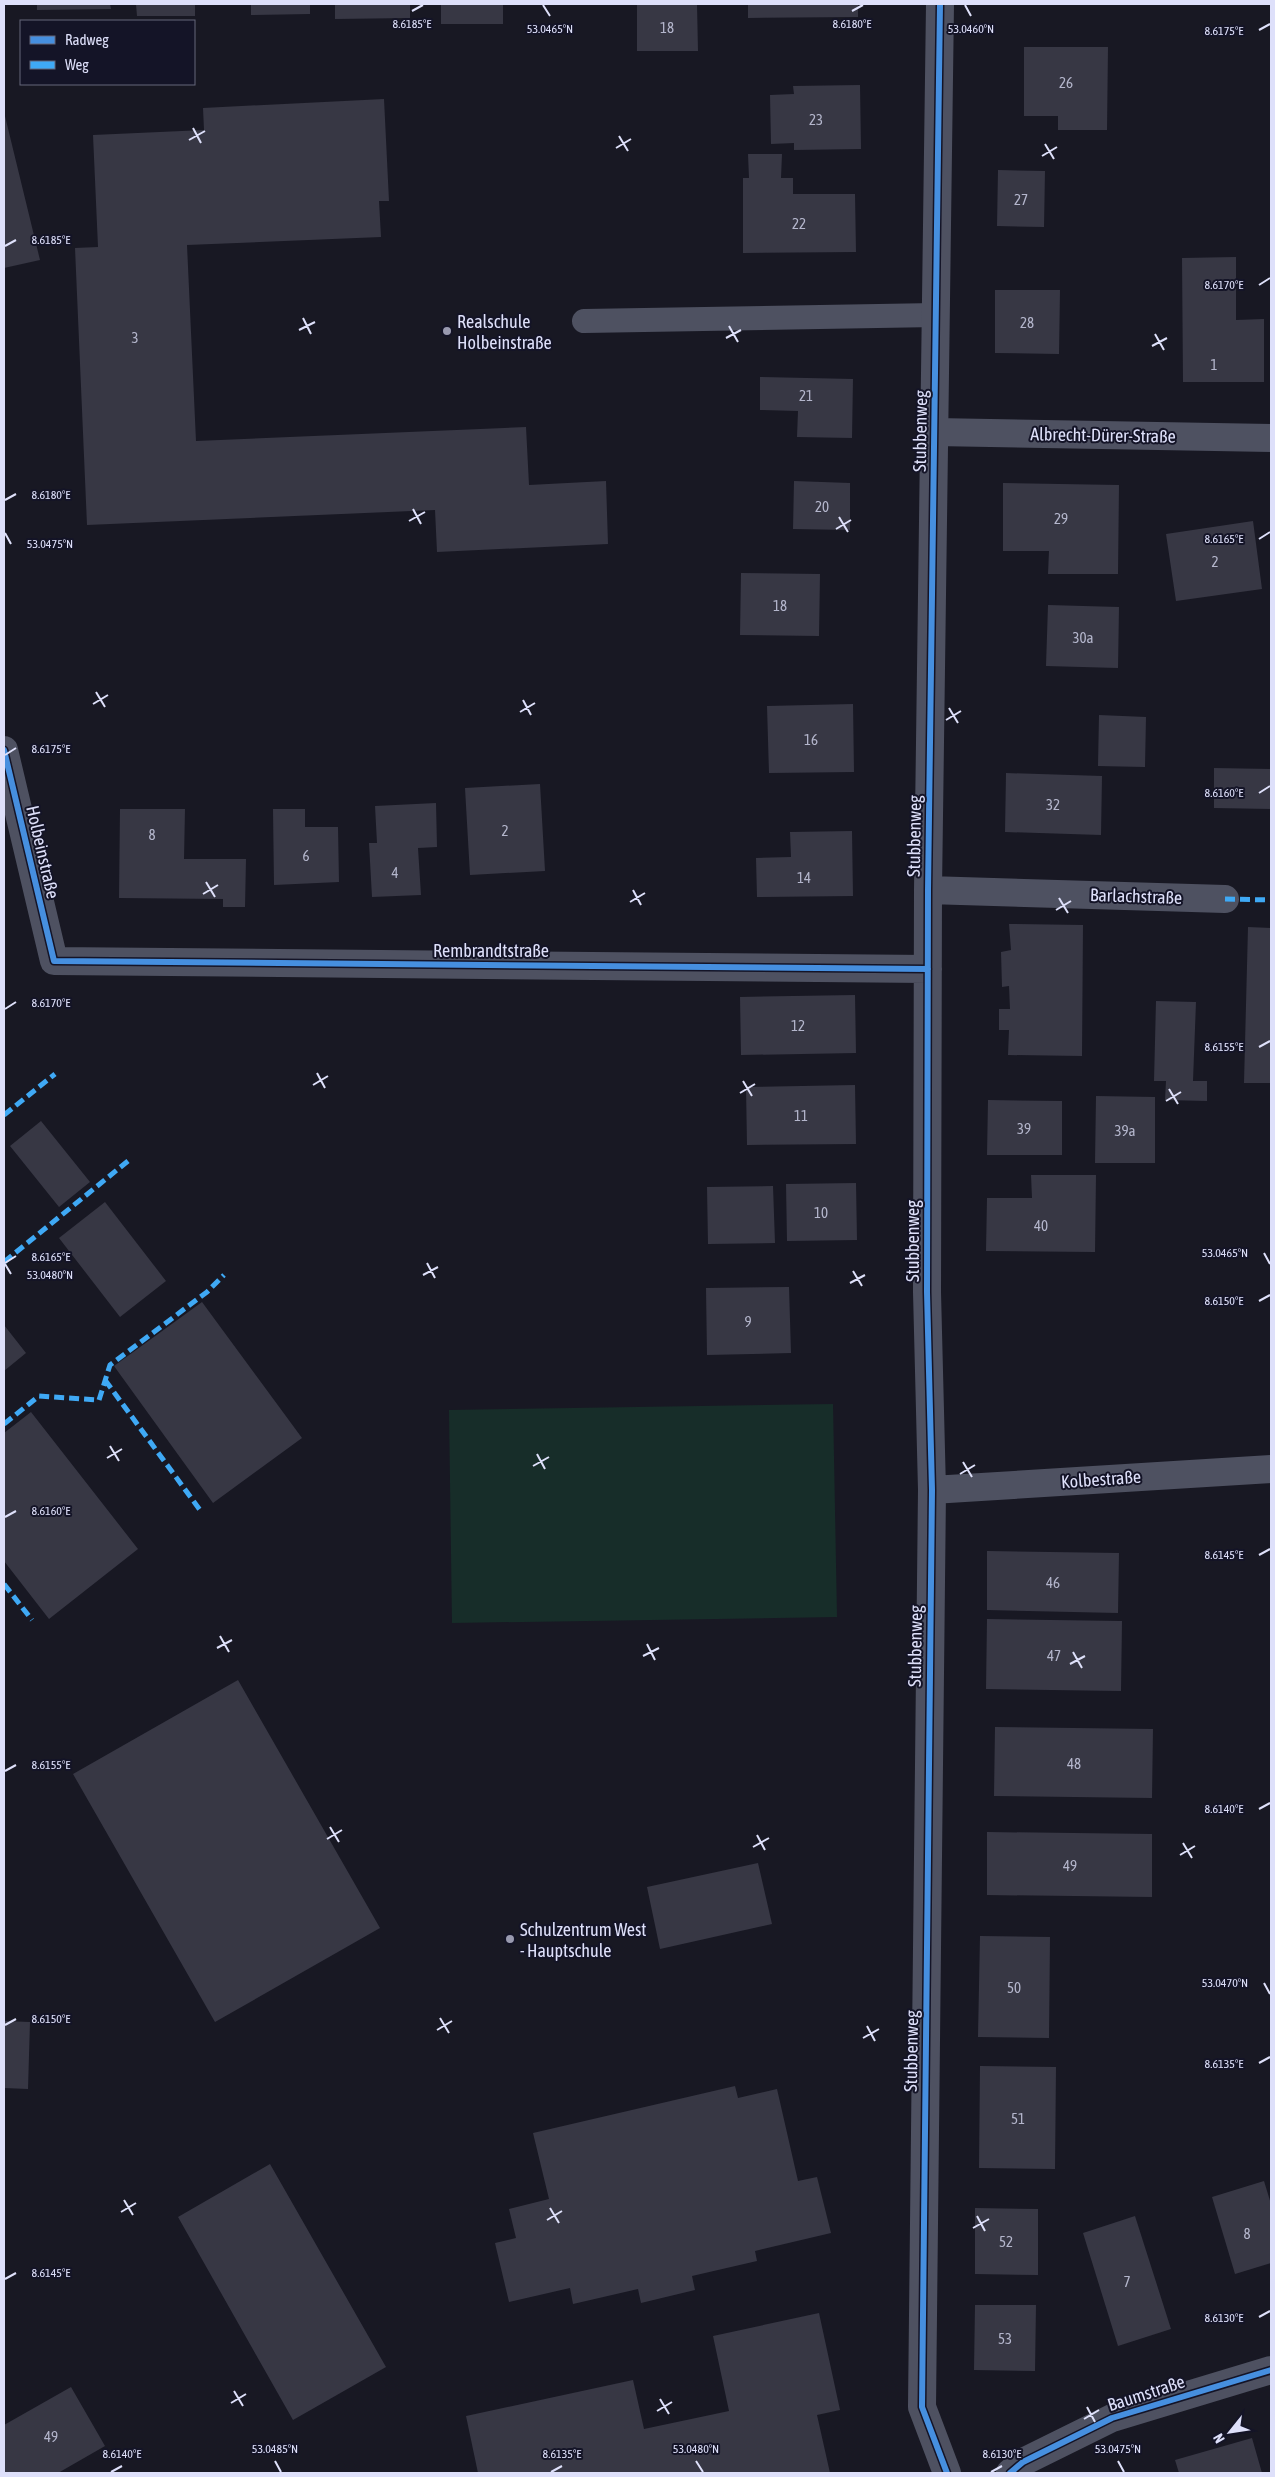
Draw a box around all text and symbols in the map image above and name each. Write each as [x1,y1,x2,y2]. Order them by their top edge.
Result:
text: 8.6185°E [393,17,431,31]
text: 8.6180°E [833,17,871,31]
house number: 18 [660,19,674,36]
legend [20,20,195,85]
text: 53.0465°N [527,22,573,36]
text: 53.0460°N [948,22,994,36]
text: 8.6175°E [1205,24,1243,38]
text: Radweg [65,31,109,48]
text: Weg [65,56,89,73]
house number: 26 [1059,74,1073,91]
house number: 23 [809,111,823,128]
house number: 27 [1014,191,1028,208]
house number: 22 [792,215,806,232]
text: 8.6185°E [32,233,70,247]
text: 8.6170°E [1205,278,1243,292]
place label: Realschule Holbeinstraße [457,311,552,353]
house number: 28 [1020,314,1034,331]
marker: Realschule Holbeinstraße [441,325,453,337]
house number: 3 [131,329,139,346]
house number: 1 [1210,356,1218,373]
house number: 21 [799,387,813,404]
street label: Stubbenweg [909,390,931,472]
street label: Albrecht-Dürer-Straße [1030,423,1176,447]
text: 8.6180°E [32,488,70,502]
house number: 20 [815,498,829,515]
house number: 29 [1054,510,1068,527]
text: 8.6165°E [1205,532,1243,546]
text: 53.0475°N [27,537,73,551]
house number: 2 [1211,553,1219,570]
house number: 18 [773,597,787,614]
house number: 30a [1072,629,1094,646]
house number: 16 [804,731,818,748]
text: 8.6175°E [32,742,70,756]
text: 8.6160°E [1205,786,1243,800]
street label: Stubbenweg [903,795,925,877]
house number: 32 [1046,796,1060,813]
street label: Holbeinstraße [22,803,64,901]
house number: 2 [501,822,509,839]
house number: 8 [148,826,156,843]
house number: 6 [302,847,310,864]
house number: 4 [391,864,399,881]
house number: 14 [797,869,811,886]
street label: Barlachstraße [1090,884,1182,908]
street label: Rembrandtstraße [433,940,549,961]
text: 8.6170°E [32,996,70,1010]
house number: 12 [791,1017,805,1034]
text: 8.6155°E [1205,1040,1243,1054]
house number: 11 [794,1107,808,1124]
house number: 39 [1017,1120,1031,1137]
house number: 39a [1114,1122,1136,1139]
street label: Stubbenweg [902,1200,923,1282]
house number: 10 [814,1204,828,1221]
house number: 40 [1034,1217,1048,1234]
text: 53.0465°N [1202,1246,1248,1260]
text: 8.6165°E [32,1250,70,1264]
text: 53.0480°N [27,1268,73,1282]
text: 8.6150°E [1205,1294,1243,1308]
house number: 9 [744,1313,752,1330]
street label: Kolbestraße [1060,1466,1142,1492]
text: 8.6160°E [32,1504,70,1518]
text: 8.6145°E [1205,1548,1243,1562]
house number: 46 [1046,1574,1060,1591]
street label: Stubbenweg [904,1605,926,1687]
house number: 47 [1047,1647,1061,1664]
house number: 48 [1067,1755,1081,1772]
text: 8.6155°E [32,1758,70,1772]
text: 8.6140°E [1205,1802,1243,1816]
house number: 49 [1063,1857,1077,1874]
place label: Schulzentrum West - Hauptschule [520,1919,646,1961]
marker: Schulzentrum West - Hauptschule [504,1933,516,1945]
text: 53.0470°N [1202,1976,1248,1990]
house number: 50 [1007,1979,1021,1996]
street label: Stubbenweg [900,2010,922,2092]
text: 8.6150°E [32,2012,70,2026]
text: 8.6135°E [1205,2057,1243,2071]
house number: 51 [1011,2110,1025,2127]
house number: 8 [1243,2225,1251,2242]
house number: 52 [999,2233,1013,2250]
text: 8.6145°E [32,2266,70,2280]
house number: 7 [1123,2273,1131,2290]
text: 8.6130°E [1205,2311,1243,2325]
house number: 53 [998,2330,1012,2347]
street label: Baumstraße [1105,2371,1187,2415]
north arrow [1205,2407,1255,2457]
house number: 49 [44,2428,58,2445]
text: N [1210,2431,1228,2446]
text: 53.0485°N [252,2442,298,2456]
text: 53.0480°N [673,2442,719,2456]
text: 53.0475°N [1095,2442,1141,2456]
text: 8.6140°E [103,2447,141,2461]
text: 8.6135°E [543,2447,581,2461]
text: 8.6130°E [983,2447,1021,2461]

